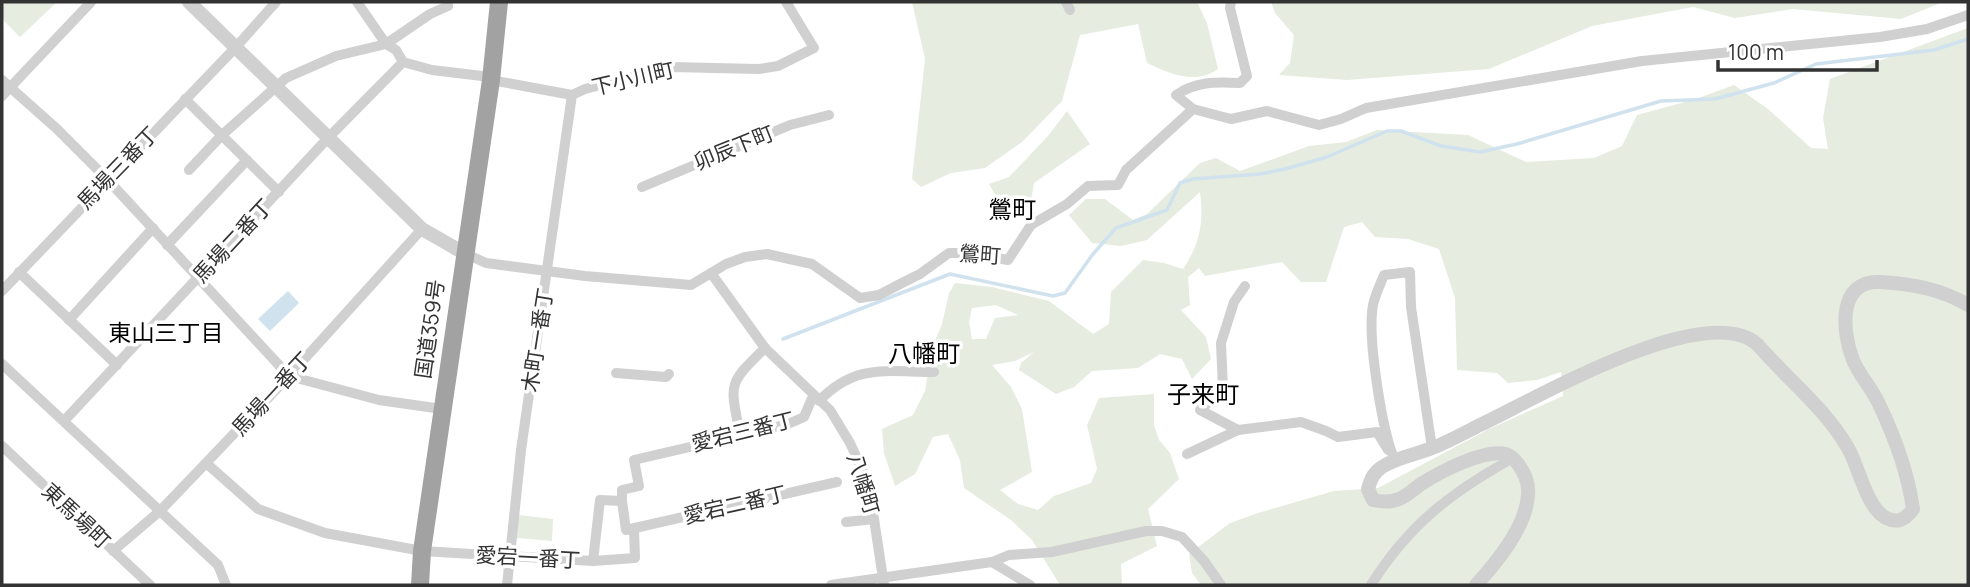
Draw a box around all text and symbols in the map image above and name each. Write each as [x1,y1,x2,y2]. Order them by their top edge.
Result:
scale bar [1718,28,1877,72]
text: 100 m [1728,38,1784,66]
street label: 下小川町 [589,55,677,101]
street label: 卯辰下町 [689,118,778,176]
street label: 馬場三番丁 [71,120,164,215]
street label: 馬場二番丁 [186,192,278,288]
district label: 鶯町 [988,192,1036,225]
street label: 鶯町 [958,239,1002,269]
street label: 国道359号 [408,278,450,380]
street label: 木町一番丁 [515,286,559,394]
district label: 東山三丁目 [109,316,224,348]
district label: 八幡町 [888,336,960,369]
street label: 馬場一番丁 [225,345,317,441]
district label: 子来町 [1167,377,1239,410]
street label: 愛宕三番丁 [688,405,797,457]
street label: 八幡町 [841,449,887,518]
street label: 東馬場町 [36,476,117,554]
street label: 愛宕二番丁 [680,479,789,529]
street label: 愛宕一番丁 [475,540,581,574]

